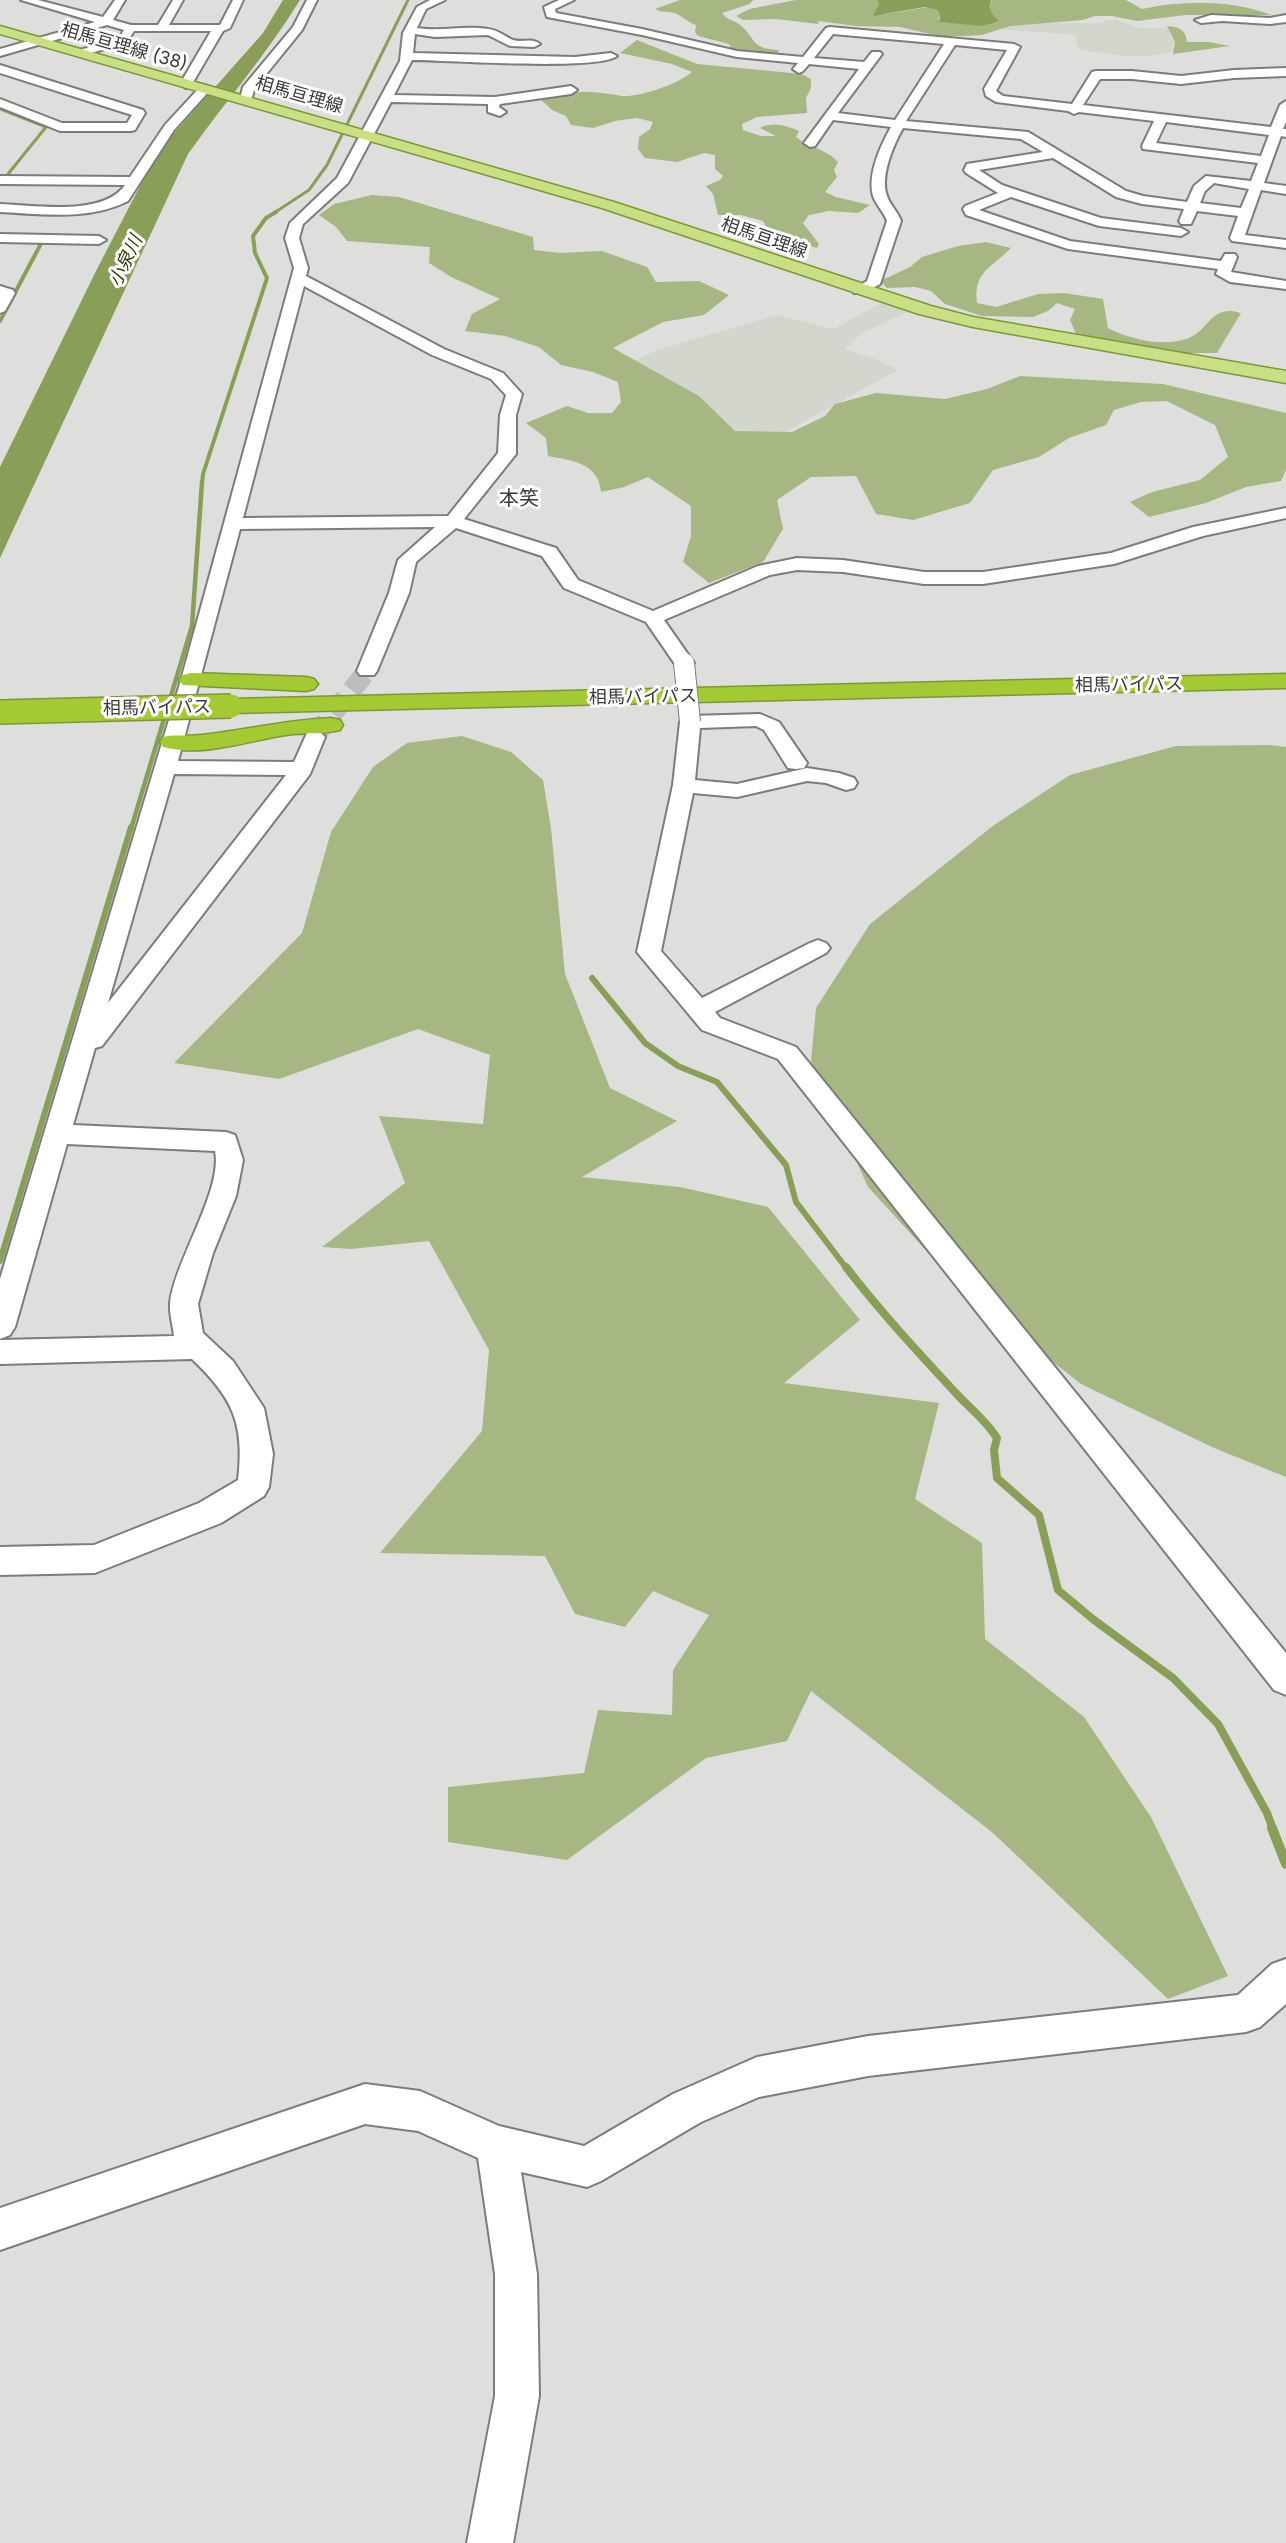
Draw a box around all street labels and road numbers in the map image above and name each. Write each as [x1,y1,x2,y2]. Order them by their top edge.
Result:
street label: 相馬亘理線 (38) [58,19,190,75]
street label: 相馬亘理線 [253,72,345,118]
street label: 相馬亘理線 [718,213,810,263]
street label: 相馬バイパス [1075,673,1183,697]
street label: 相馬バイパス [589,685,697,709]
street label: 相馬バイパス [103,696,211,720]

